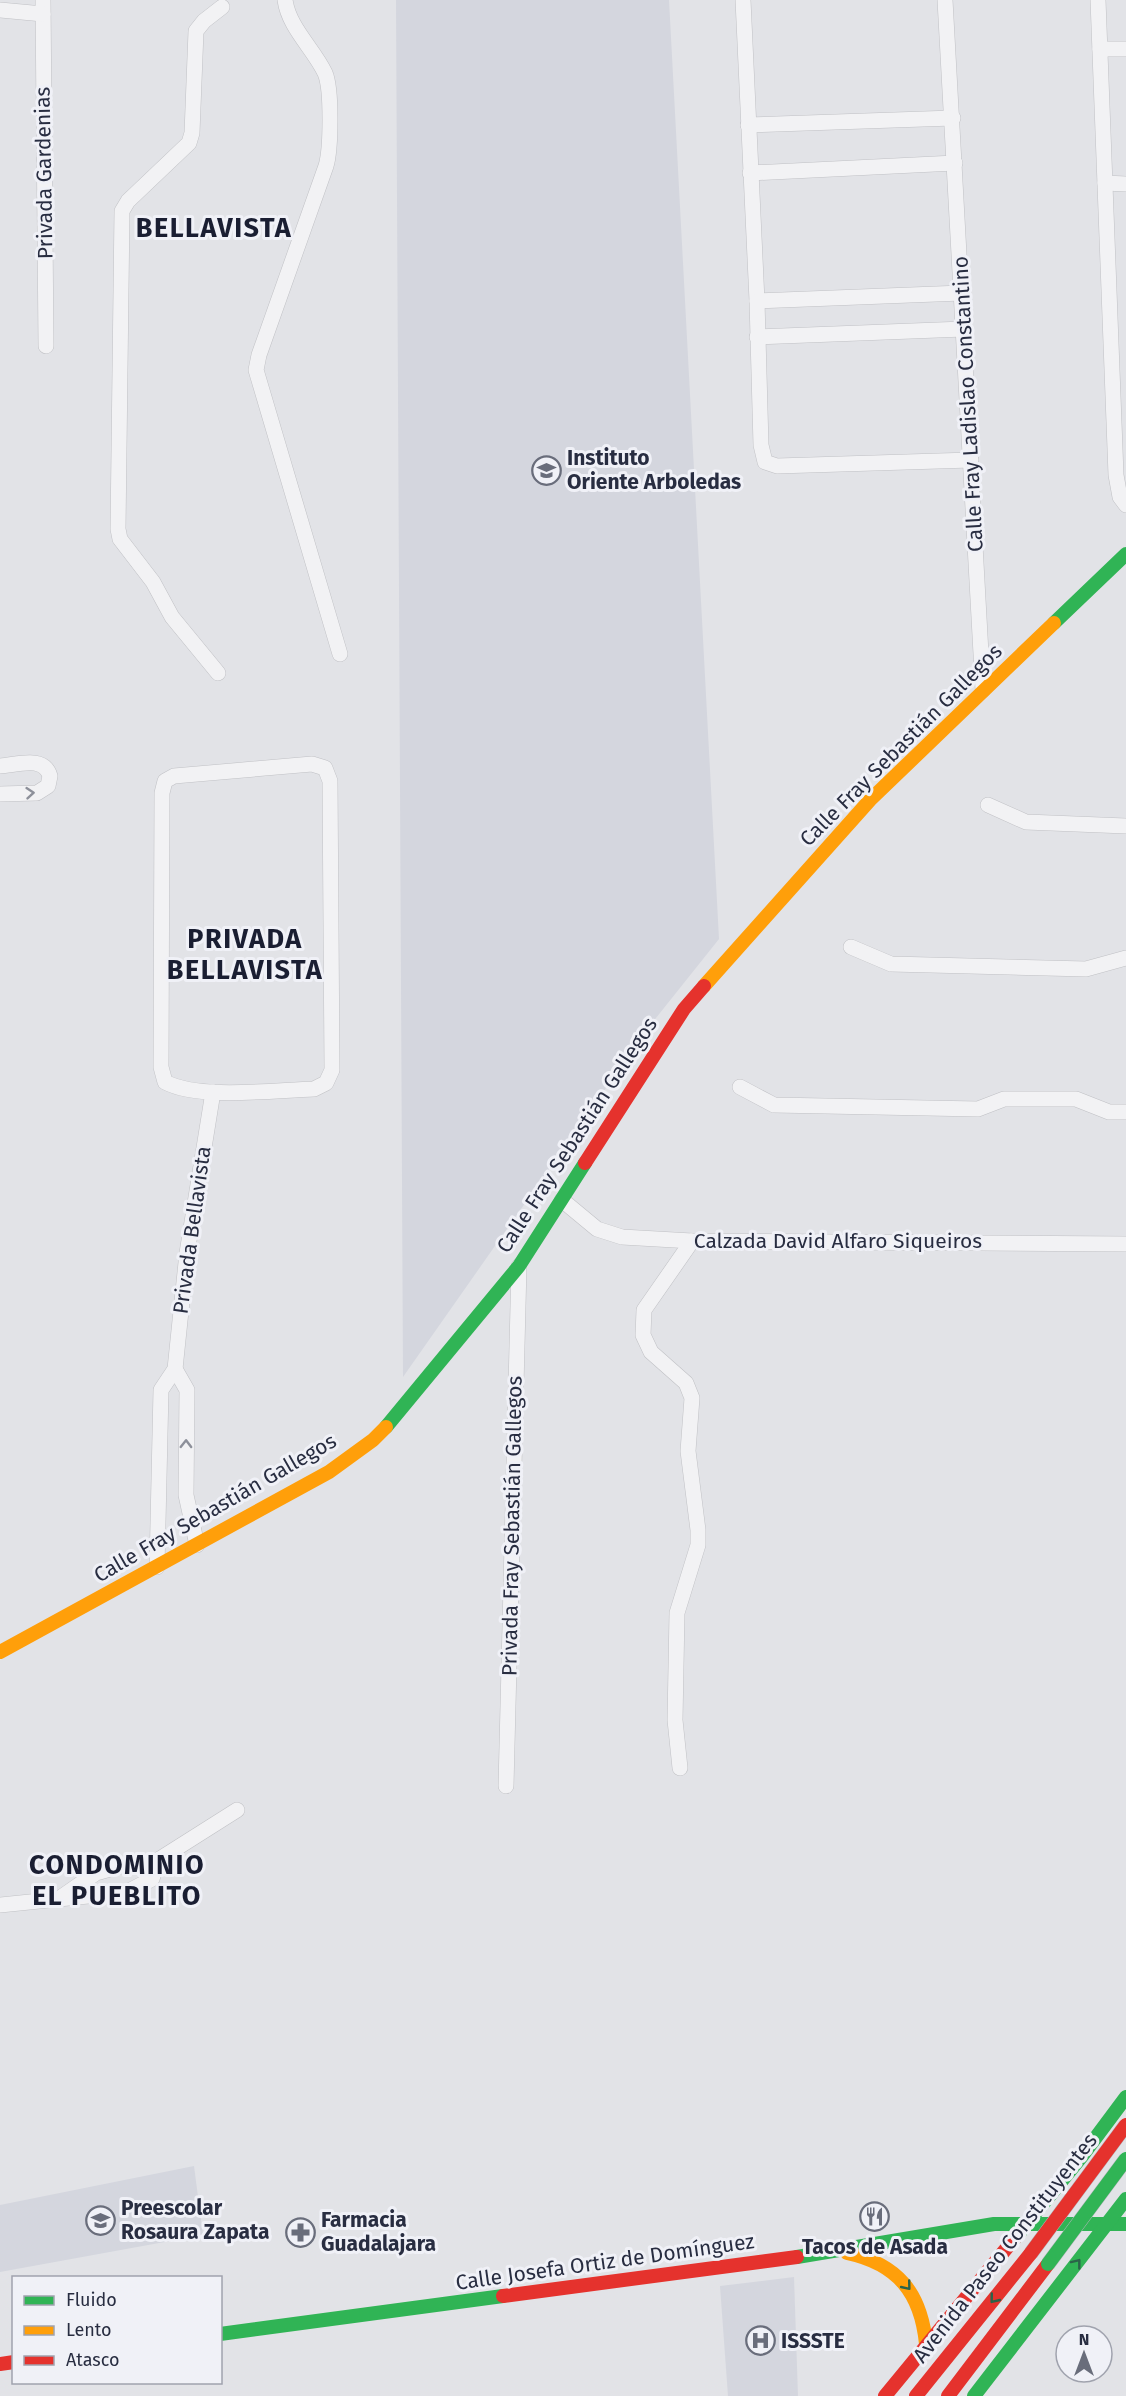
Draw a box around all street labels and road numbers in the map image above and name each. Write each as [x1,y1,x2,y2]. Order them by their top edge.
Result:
street label: Privada Gardenias [29,87,59,259]
street label: Calle Fray Ladislao Constantino [947,255,989,553]
street label: Calle Fray Sebastián Gallegos [794,638,1008,852]
street label: Calle Fray Sebastián Gallegos [491,1012,663,1258]
street label: Privada Bellavista [167,1144,217,1316]
street label: Calzada David Alfaro Siqueiros [694,1228,982,1254]
street label: Privada Fray Sebastián Gallegos [496,1375,528,1676]
street label: Calle Fray Sebastián Gallegos [89,1428,341,1588]
street label: Avenida Paseo Constituyentes [907,2128,1103,2368]
street label: Calle Josefa Ortiz de Domínguez [454,2228,756,2296]

